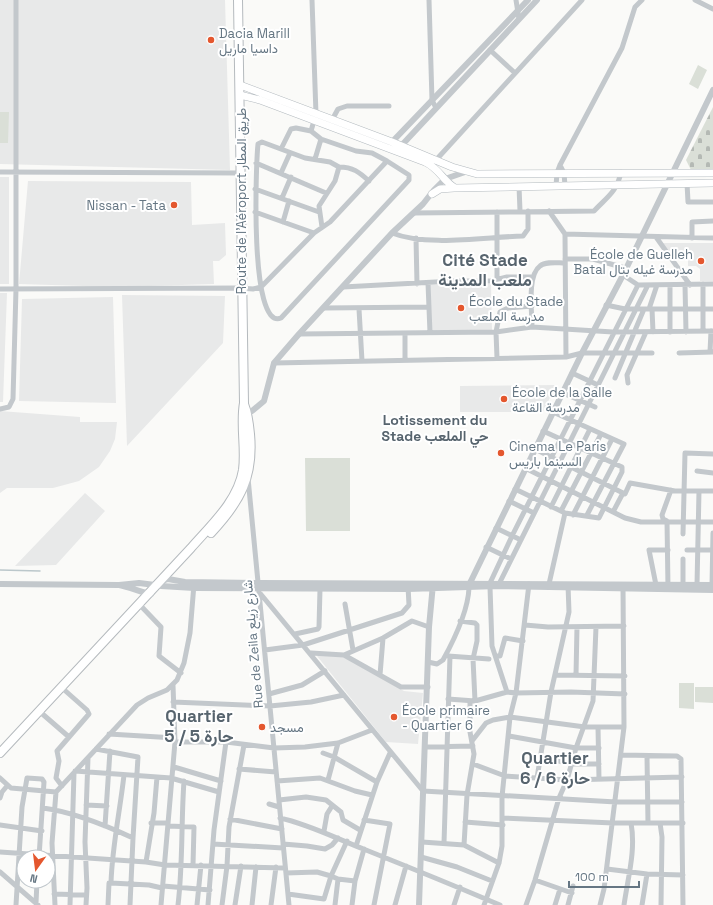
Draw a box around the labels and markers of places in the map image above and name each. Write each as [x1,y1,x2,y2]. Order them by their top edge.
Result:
place label: Dacia Marill داسيا ماريل [219,25,290,57]
marker: Dacia Marill داسيا ماريل [206,35,216,45]
place label: Nissan - Tata [87,197,167,214]
marker: Nissan - Tata [169,200,179,210]
place label: École de Guelleh Batal مدرسة غيله بتال [574,246,693,278]
marker: École de Guelleh Batal مدرسة غيله بتال [696,256,706,266]
place label: École du Stade مدرسة الملعب [469,293,563,325]
marker: École du Stade مدرسة الملعب [456,303,466,313]
place label: École de la Salle مدرسة القاعة [512,384,612,416]
marker: École de la Salle مدرسة القاعة [499,394,509,404]
place label: Cinema Le Paris السينما باريس [509,438,607,470]
marker: Cinema Le Paris السينما باريس [496,448,506,458]
place label: École primaire - Quartier 6 [402,702,490,734]
marker: École primaire - Quartier 6 [389,712,399,722]
place label: مسجد [270,719,304,736]
marker: مسجد [257,722,267,732]

